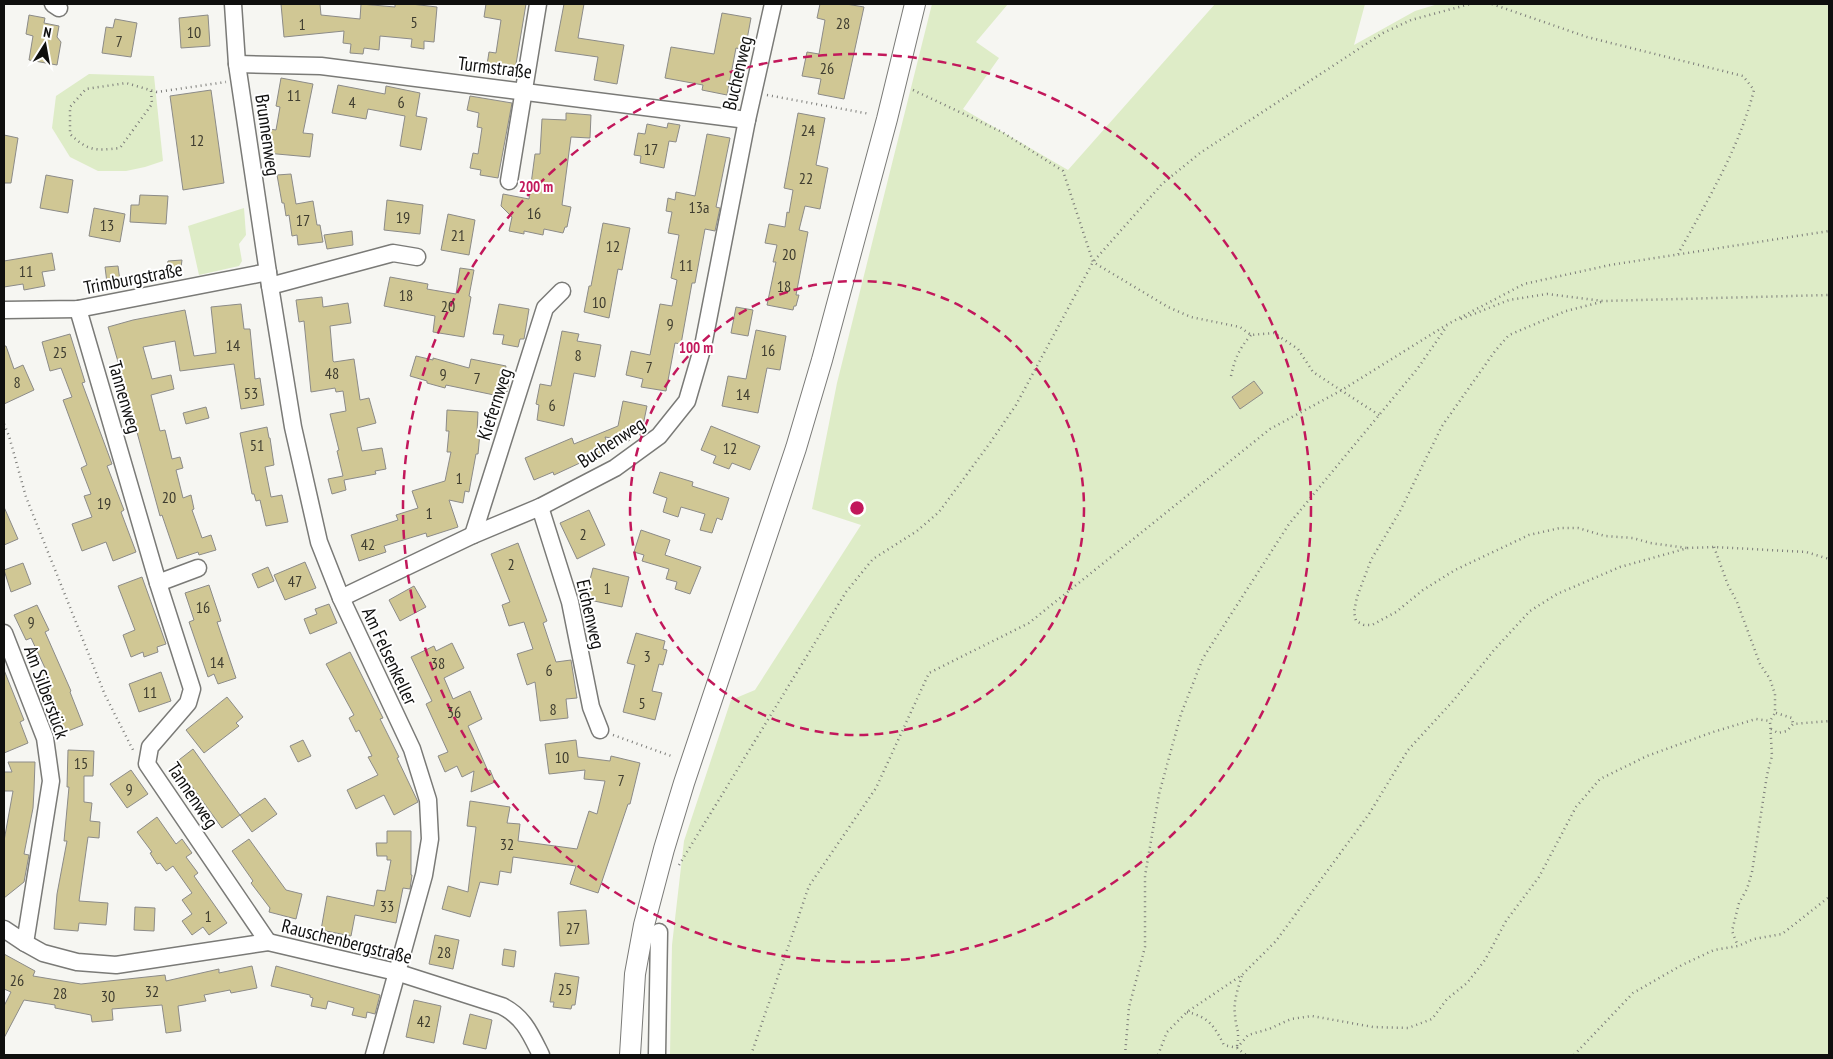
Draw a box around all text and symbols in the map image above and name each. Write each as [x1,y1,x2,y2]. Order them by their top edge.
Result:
house number: 5 [410,12,418,32]
house number: 28 [836,13,850,33]
house number: 1 [298,14,306,34]
north arrow [20,20,70,70]
house number: 10 [187,22,201,42]
text: N [42,23,53,42]
house number: 7 [115,31,123,51]
street label: Buchenweg [717,34,757,112]
street label: Turmstraße [457,51,533,83]
house number: 26 [820,58,834,78]
house number: 11 [287,85,301,105]
house number: 4 [348,92,356,112]
house number: 6 [397,92,405,112]
street label: Brunnenweg [250,93,286,177]
house number: 24 [801,120,815,140]
house number: 12 [190,130,204,150]
house number: 17 [644,139,658,159]
house number: 22 [799,168,813,188]
text: 200 m [519,177,553,196]
house number: 13a [689,197,709,217]
house number: 16 [527,203,541,223]
house number: 19 [396,207,410,227]
house number: 17 [296,210,310,230]
house number: 13 [100,215,114,235]
house number: 21 [451,225,465,245]
house number: 12 [606,236,620,256]
house number: 20 [782,244,796,264]
house number: 11 [679,255,693,275]
street label: Trimburgstraße [82,257,185,299]
house number: 11 [19,261,33,281]
house number: 18 [777,276,791,296]
house number: 18 [399,285,413,305]
house number: 10 [592,292,606,312]
house number: 20 [441,296,455,316]
house number: 9 [666,314,674,334]
house number: 14 [226,335,240,355]
text: 100 m [679,338,713,357]
house number: 16 [761,340,775,360]
house number: 25 [53,342,67,362]
house number: 8 [574,345,582,365]
house number: 7 [645,357,653,377]
street label: Tannenweg [103,358,147,436]
house number: 48 [325,363,339,383]
house number: 9 [439,364,447,384]
street label: Kiefernweg [471,365,517,443]
house number: 7 [473,368,481,388]
house number: 8 [13,372,21,392]
house number: 53 [244,383,258,403]
house number: 14 [736,384,750,404]
house number: 6 [548,395,556,415]
street label: Buchenweg [573,411,649,473]
house number: 51 [250,435,264,455]
house number: 12 [723,438,737,458]
house number: 1 [455,468,463,488]
house number: 20 [162,487,176,507]
house number: 19 [97,493,111,513]
centre of rings [848,499,866,517]
house number: 1 [425,503,433,523]
house number: 2 [579,524,587,544]
house number: 42 [361,534,375,554]
house number: 2 [507,554,515,574]
house number: 47 [288,571,302,591]
street label: Eichenweg [571,577,611,651]
house number: 1 [603,578,611,598]
house number: 16 [196,597,210,617]
street label: Am Felsenkeller [357,603,423,709]
house number: 9 [27,612,35,632]
street label: Am Silberstück [19,642,75,742]
house number: 3 [643,646,651,666]
house number: 14 [210,652,224,672]
house number: 38 [431,653,445,673]
house number: 6 [545,660,553,680]
house number: 11 [143,682,157,702]
house number: 5 [638,693,646,713]
house number: 8 [549,699,557,719]
house number: 36 [447,702,461,722]
house number: 10 [555,747,569,767]
house number: 15 [74,753,88,773]
street label: Tannenweg [162,757,224,833]
house number: 7 [617,770,625,790]
house number: 9 [125,779,133,799]
house number: 32 [500,834,514,854]
house number: 33 [380,896,394,916]
house number: 1 [204,906,212,926]
street label: Rauschenbergstraße [279,913,415,969]
house number: 27 [566,918,580,938]
house number: 28 [437,942,451,962]
house number: 26 [10,970,24,990]
house number: 25 [558,979,572,999]
house number: 32 [145,981,159,1001]
house number: 28 [53,983,67,1003]
house number: 30 [101,986,115,1006]
house number: 42 [417,1011,431,1031]

